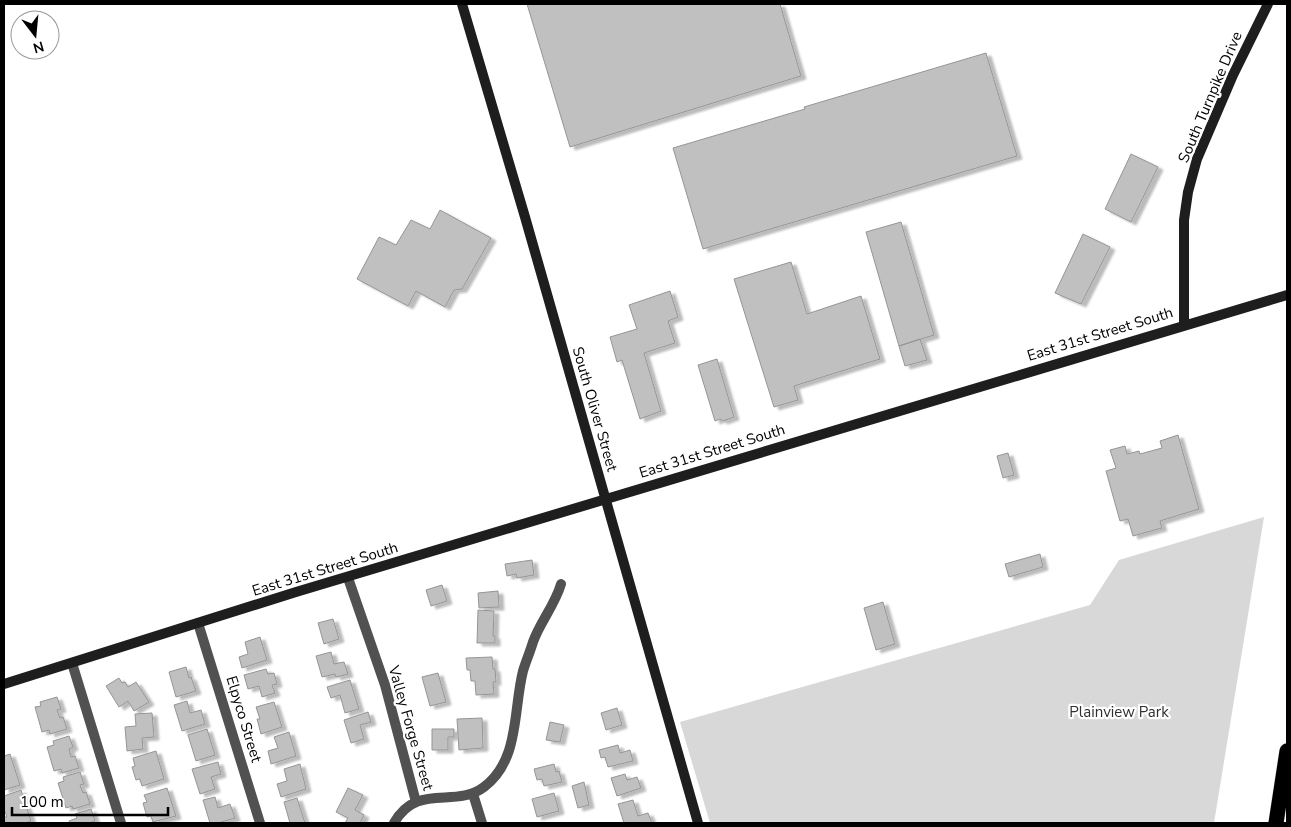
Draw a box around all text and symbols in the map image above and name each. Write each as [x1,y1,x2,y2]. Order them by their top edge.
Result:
north arrow [10,10,60,60]
street label: South Turnpike Drive [1173,28,1247,166]
text: N [31,36,46,58]
street label: East 31st Street South [1025,302,1175,366]
street label: South Oliver Street [568,344,623,474]
street label: East 31st Street South [637,419,787,483]
street label: East 31st Street South [250,537,400,601]
street label: Valley Forge Street [383,662,439,793]
street label: Elpyco Street [221,673,267,765]
park label: Plainview Park [1069,702,1169,722]
scale bar [12,784,169,816]
text: 100 m [20,792,64,812]

